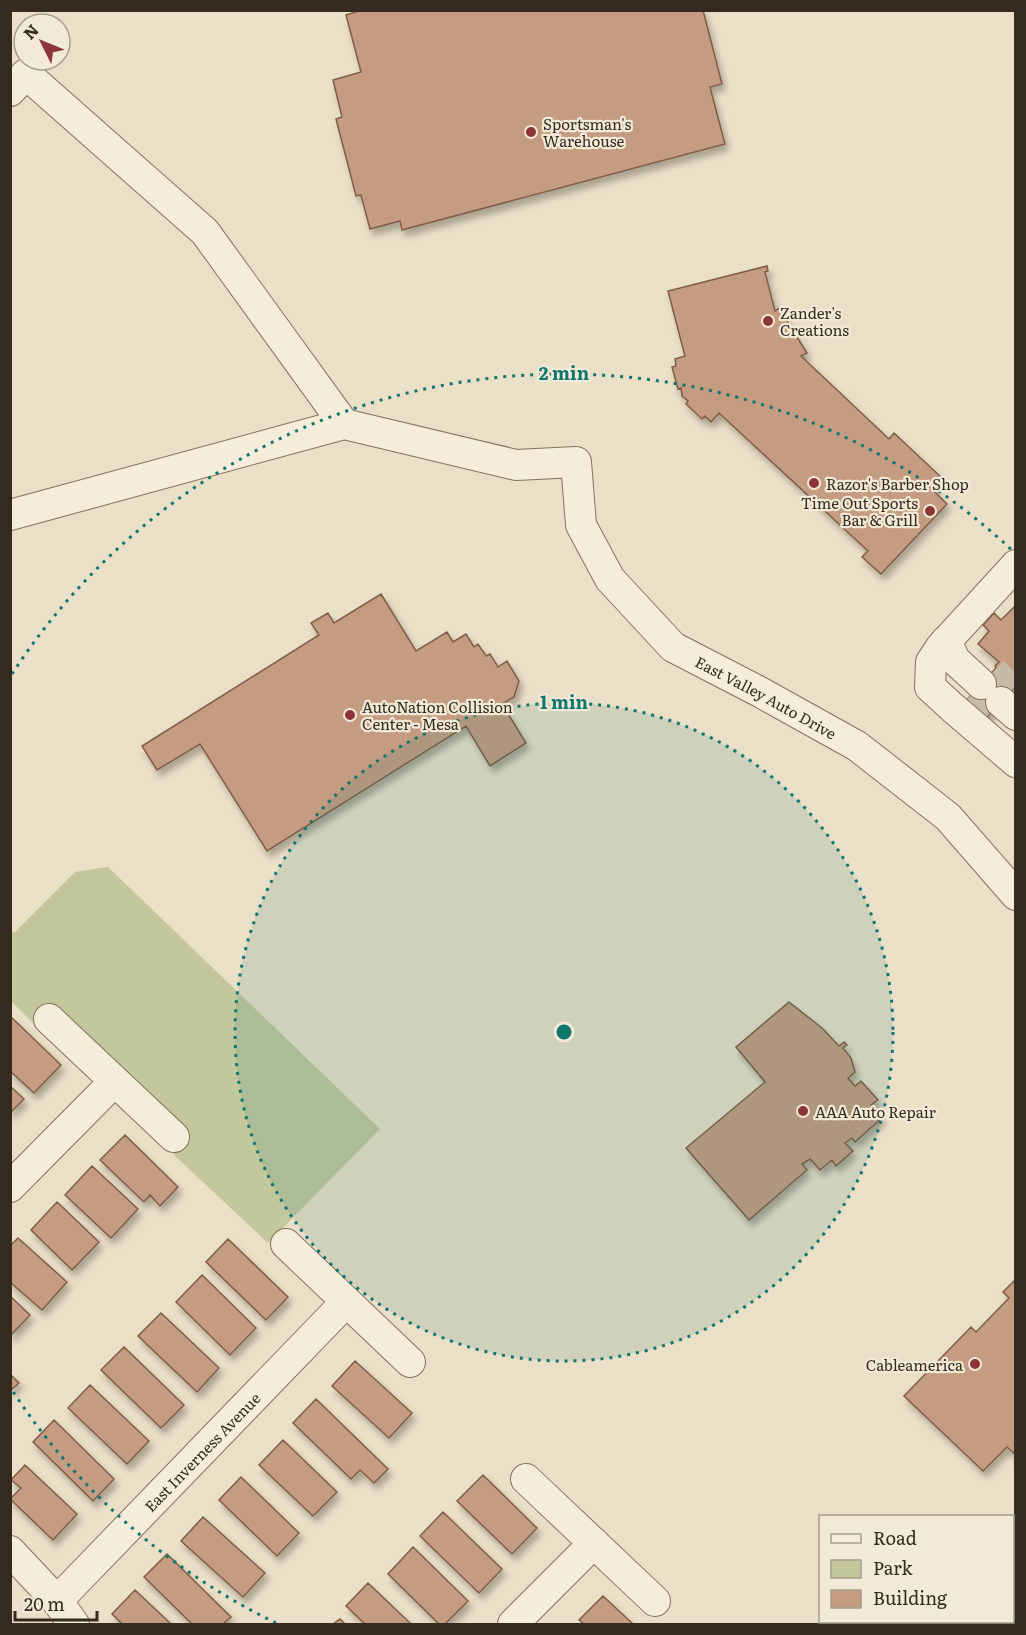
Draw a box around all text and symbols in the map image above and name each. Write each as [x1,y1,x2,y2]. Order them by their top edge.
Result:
north arrow [12,12,72,72]
text: N [17,18,44,44]
place label: Sportsman's Warehouse [543,112,631,152]
marker: Sportsman's Warehouse [524,125,538,139]
place label: Zander's Creations [780,301,849,341]
marker: Zander's Creations [761,314,775,328]
text: 2 min [539,359,590,386]
place label: Razor's Barber Shop [826,472,969,495]
marker: Razor's Barber Shop [807,476,821,490]
place label: Time Out Sports Bar & Grill [801,491,918,531]
marker: Time Out Sports Bar & Grill [923,504,937,518]
street label: East Valley Auto Drive [692,649,841,744]
text: 1 min [540,688,589,715]
place label: AutoNation Collision Center - Mesa [362,695,513,735]
marker: AutoNation Collision Center - Mesa [343,708,357,722]
centre of rings [554,1022,574,1042]
place label: AAA Auto Repair [815,1100,936,1123]
marker: AAA Auto Repair [796,1104,810,1118]
place label: Cableamerica [866,1353,964,1376]
marker: Cableamerica [968,1357,982,1371]
street label: East Inverness Avenue [138,1386,265,1516]
legend [819,1515,1014,1623]
text: Road [873,1524,917,1551]
text: Park [873,1554,914,1581]
scale bar [15,1584,98,1622]
text: Building [873,1584,948,1611]
text: 20 m [24,1590,65,1617]

